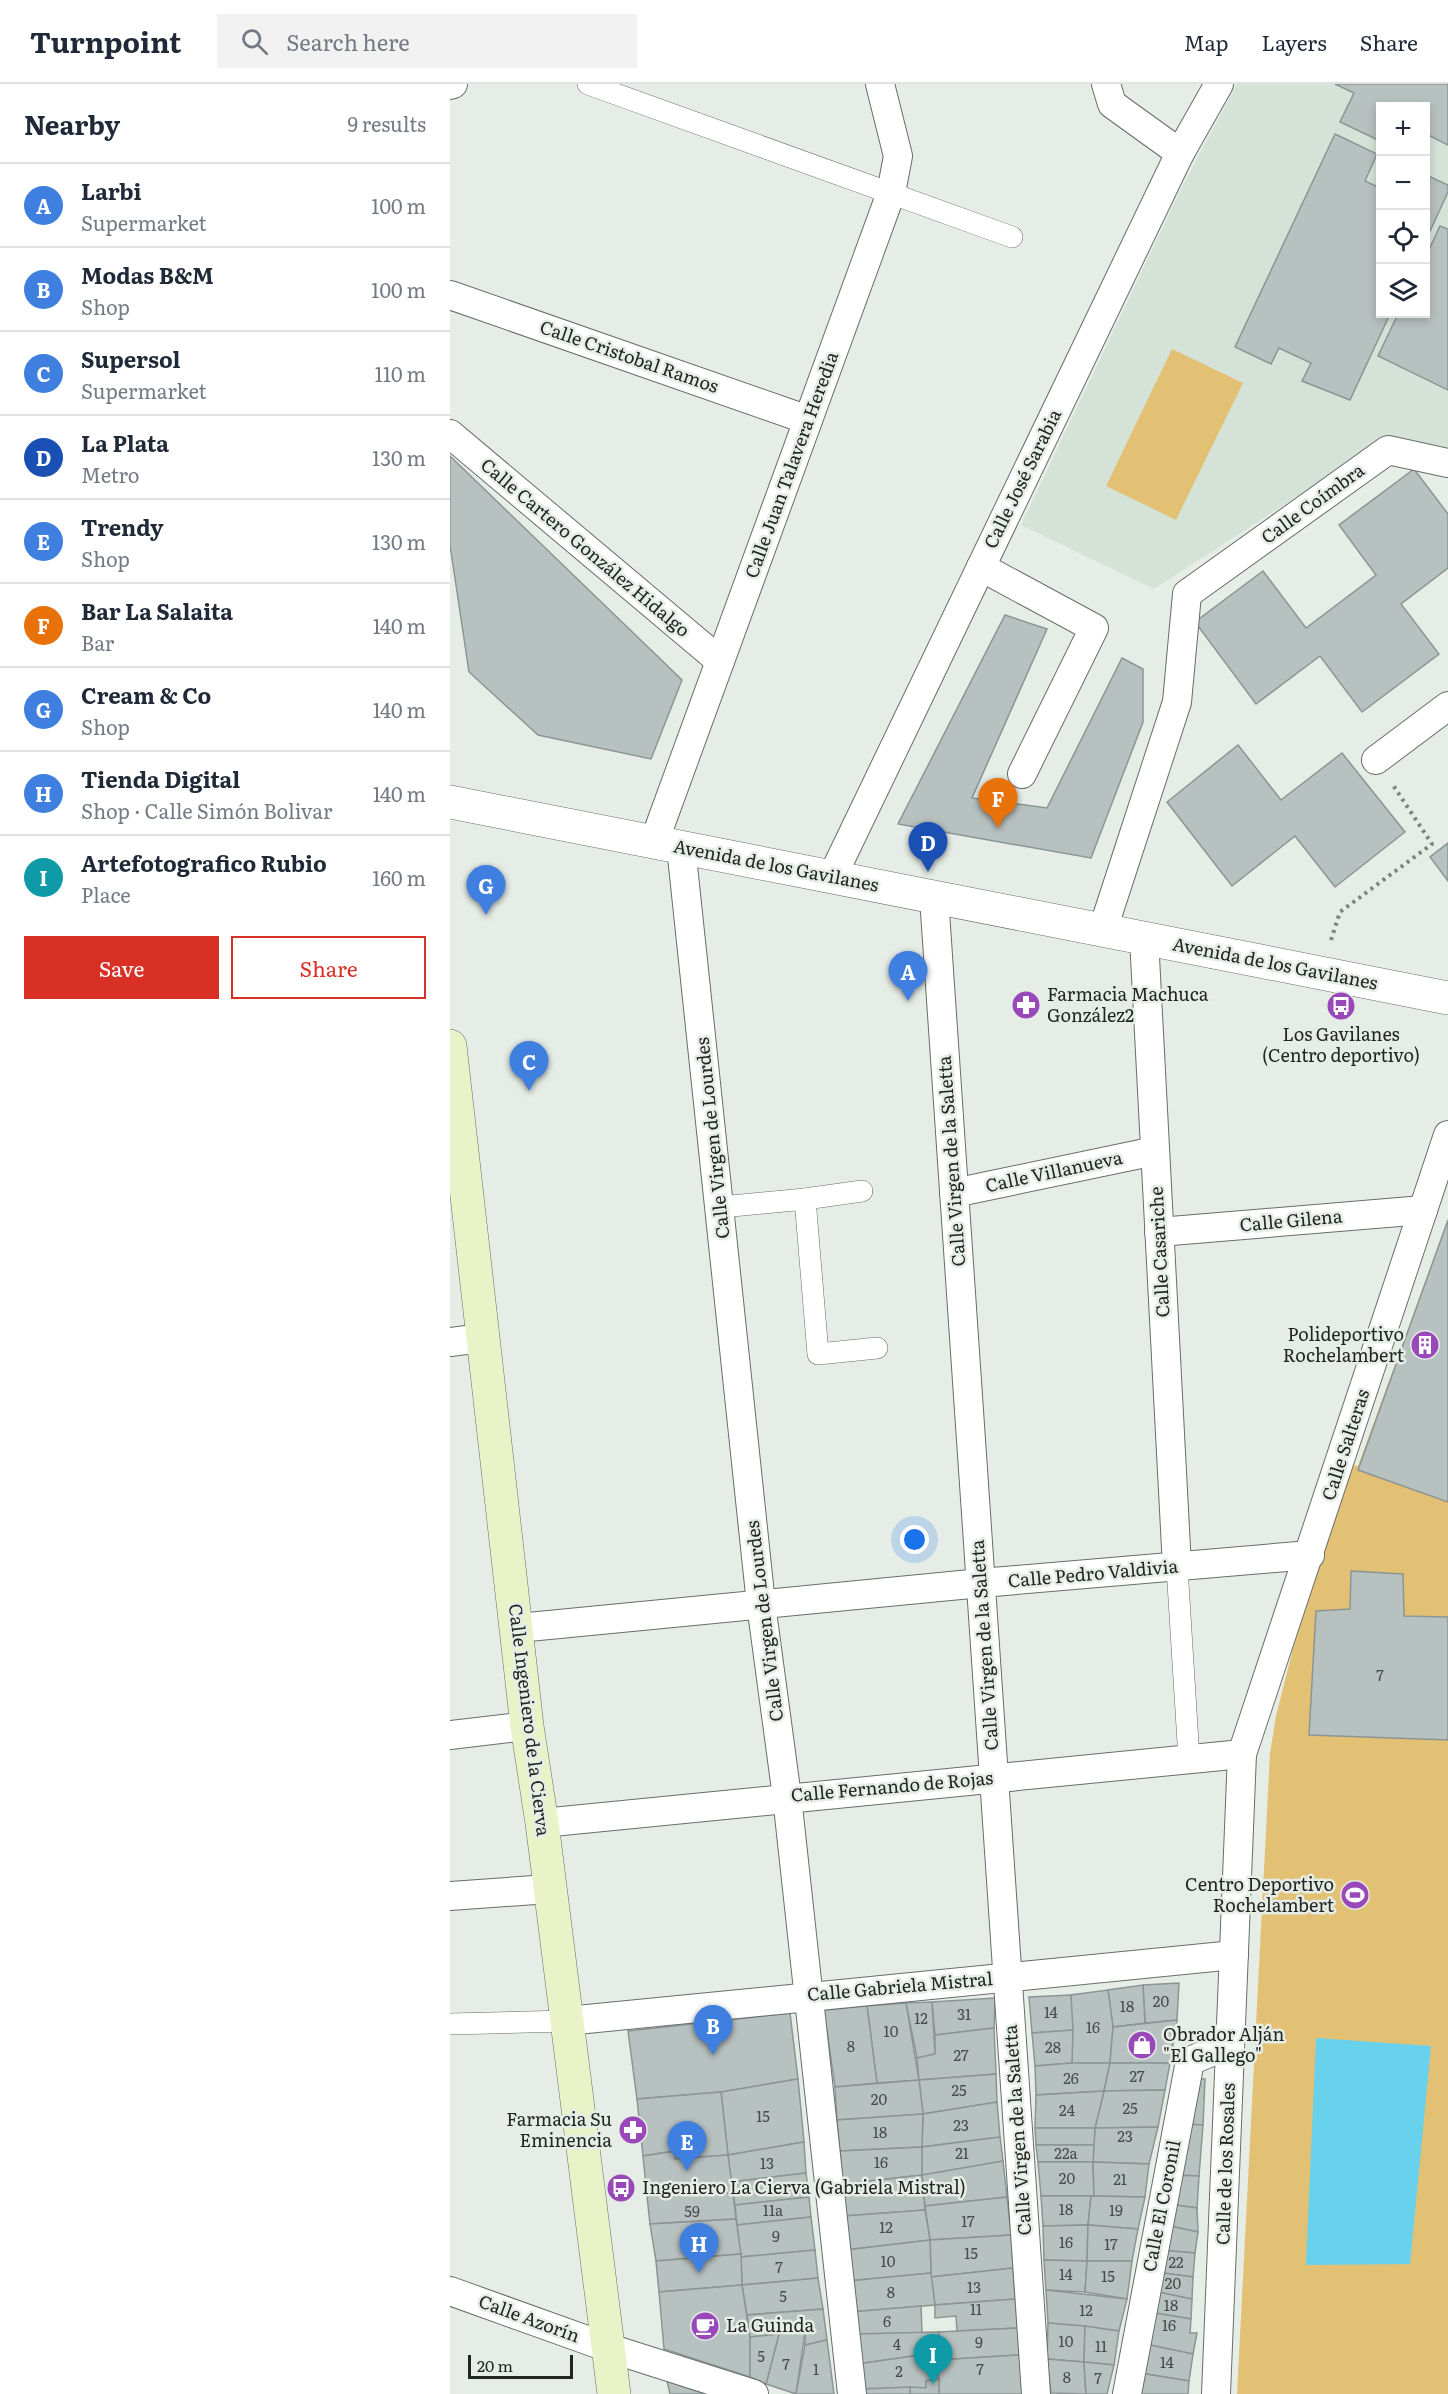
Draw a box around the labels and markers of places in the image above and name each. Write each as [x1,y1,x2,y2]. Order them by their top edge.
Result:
pin: F [978,778,1018,828]
pin: D [908,822,948,872]
pin: G [466,866,506,915]
pin: A [888,952,928,1001]
place label: Farmacia Machuca González2 [1047,980,1209,1028]
pharmacy icon: Farmacia Machuca González2 [1010,989,1042,1021]
bus stop icon: Los Gavilanes (Centro deportivo) [1325,990,1357,1022]
place label: Los Gavilanes (Centro deportivo) [1262,1020,1420,1068]
pin: C [510,1042,548,1091]
place label: Polideportivo Rochelambert [1283,1320,1405,1368]
building icon: Polideportivo Rochelambert [1409,1329,1441,1361]
place label: Centro Deportivo Rochelambert [1185,1870,1335,1918]
sports icon: Centro Deportivo Rochelambert [1339,1879,1371,1911]
pin: B [694,2006,732,2055]
place label: Obrador Alján "El Gallego" [1163,2020,1284,2068]
shop icon: Obrador Alján "El Gallego" [1126,2029,1158,2061]
place label: Farmacia Su Eminencia [506,2105,612,2153]
pharmacy icon: Farmacia Su Eminencia [617,2114,649,2146]
pin: E [668,2122,706,2171]
bus stop icon: Ingeniero La Cierva (Gabriela Mistral) [605,2172,637,2204]
place label: Ingeniero La Cierva (Gabriela Mistral) [642,2173,966,2200]
pin: H [680,2224,718,2273]
cafe icon: La Guinda [689,2310,721,2342]
place label: La Guinda [726,2311,815,2338]
pin: I [914,2334,952,2384]

